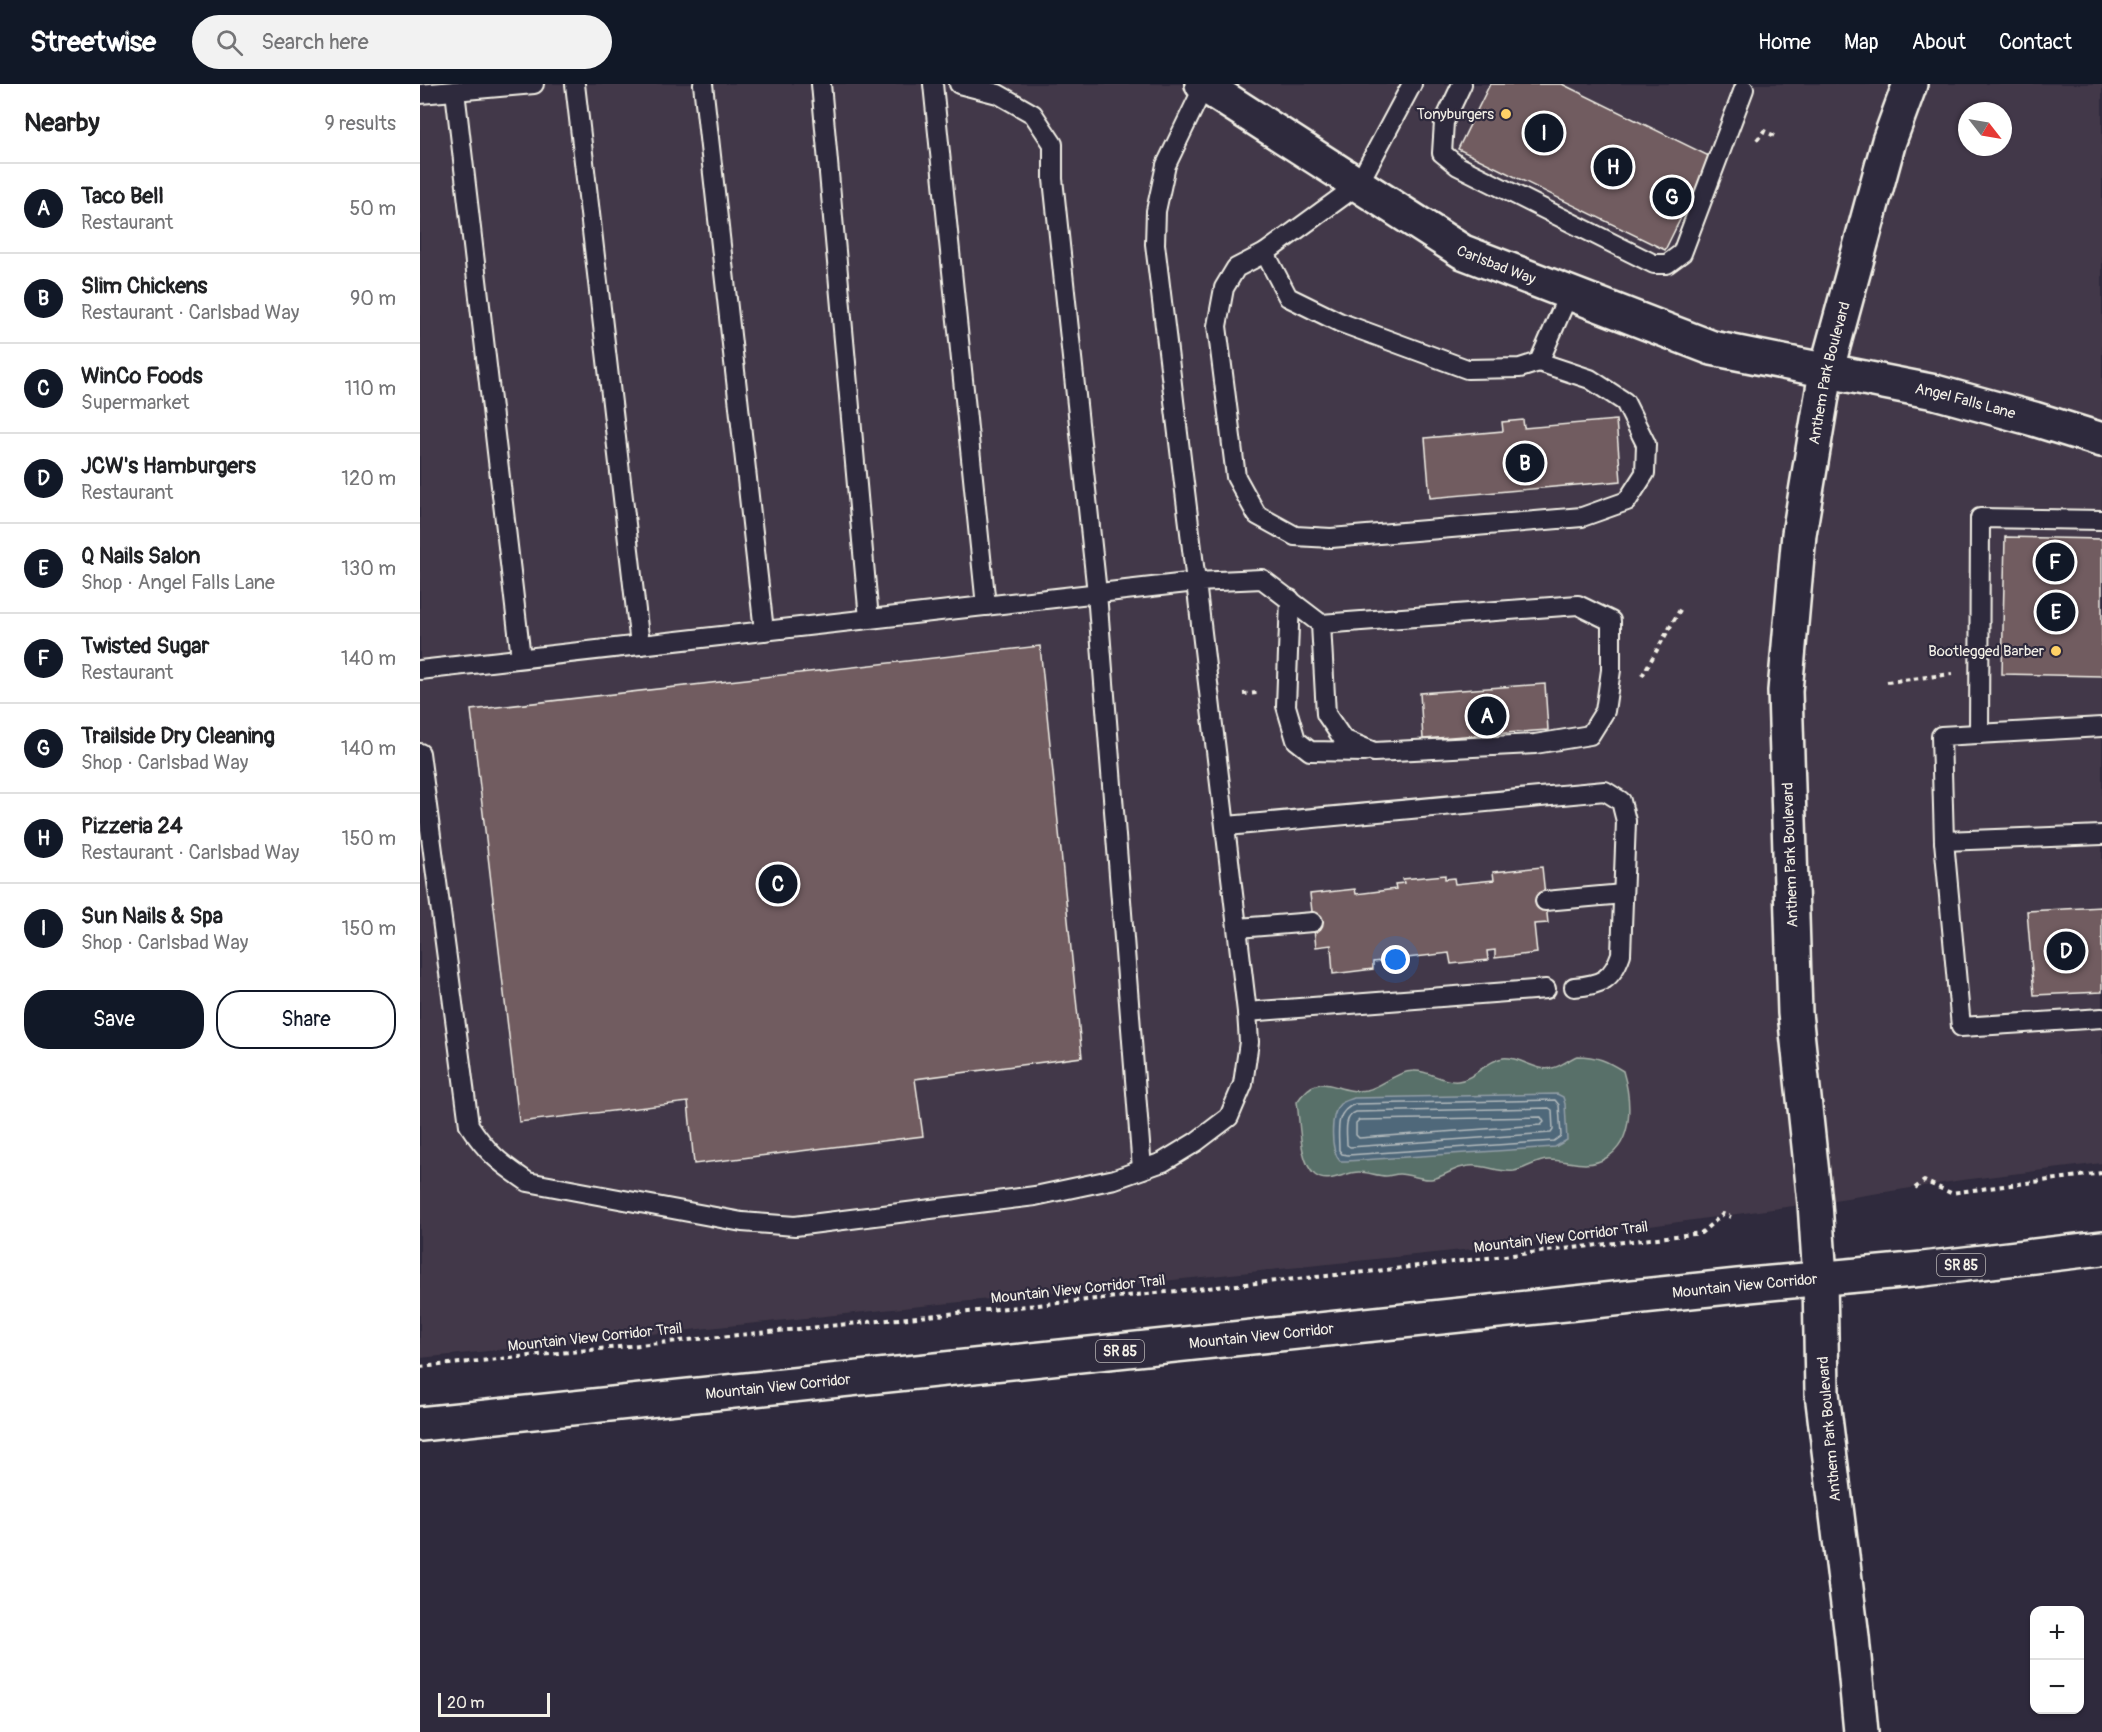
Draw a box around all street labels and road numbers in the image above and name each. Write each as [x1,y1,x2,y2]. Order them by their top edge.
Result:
street label: Carlsbad Way [1453,241,1539,289]
street label: Anthem Park Boulevard [1805,300,1855,446]
street label: Angel Falls Lane [1913,379,2018,424]
street label: Anthem Park Boulevard [1778,782,1803,928]
street label: Mountain View Corridor Trail [1473,1217,1649,1258]
road number: SR 85 [1937,1254,1985,1276]
street label: Mountain View Corridor [1671,1270,1819,1303]
street label: Mountain View Corridor Trail [990,1271,1166,1308]
street label: Mountain View Corridor Trail [507,1319,683,1356]
street label: Mountain View Corridor [1188,1319,1336,1353]
road number: SR 85 [1096,1340,1144,1362]
street label: Anthem Park Boulevard [1814,1356,1845,1502]
street label: Mountain View Corridor [705,1370,852,1404]

